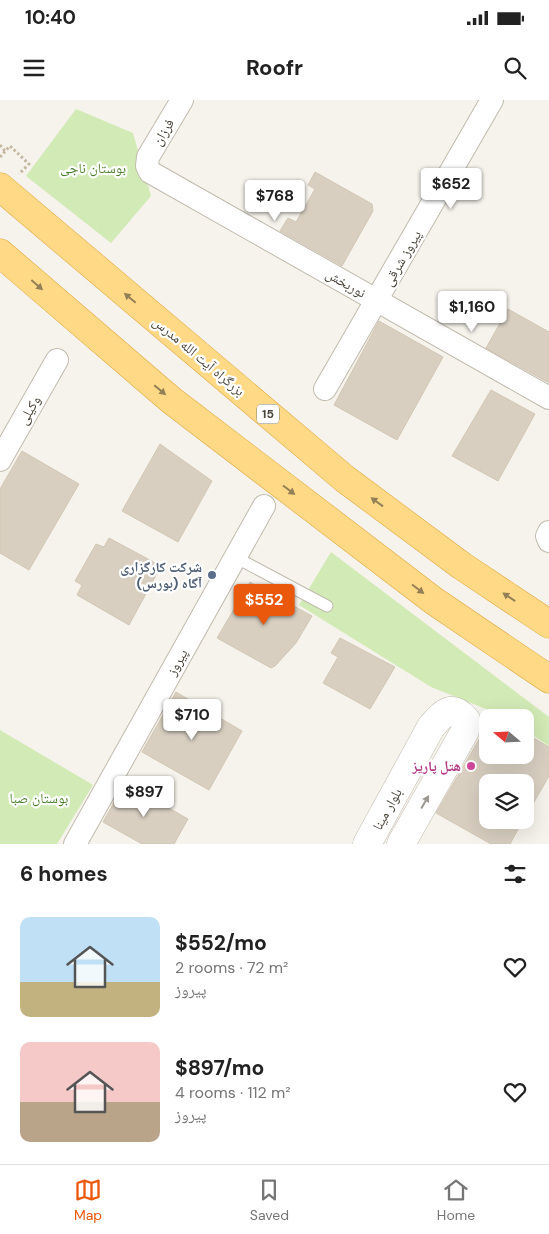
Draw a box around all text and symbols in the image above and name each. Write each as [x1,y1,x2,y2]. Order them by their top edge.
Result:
text: 10:40 [25,5,76,30]
text: Roofr [246,53,303,82]
icon: menu [20,54,48,82]
icon: search [501,54,529,82]
street label: فرزان [148,115,178,149]
park label: بوستان ناجی [60,159,126,177]
pin: $652 [421,168,481,210]
text: $652 [432,173,470,194]
pin: $768 [245,180,305,222]
text: $768 [256,185,294,206]
street label: پیروز شرقی [379,227,425,289]
street label: نوربخش [323,264,369,302]
one-way arrow [30,279,42,291]
pin: $1,160 [431,290,513,333]
one-way arrow [125,292,137,304]
text: $1,160 [449,296,495,317]
street label: بزرگراه آیت الله مدرس [149,312,249,400]
one-way arrow [154,385,167,396]
street label: وكيلی [14,392,44,428]
road number: 15 [257,404,279,424]
one-way arrow [282,485,296,495]
one-way arrow [370,497,384,507]
place label: شرکت کارگزاری آگاه (بورس) [120,558,202,592]
marker: شرکت کارگزاری آگاه (بورس) [206,569,218,581]
one-way arrow [411,583,424,594]
pin: $552 [234,584,294,626]
text: $552 [245,589,283,610]
one-way arrow [502,592,515,602]
street label: پیروز [162,645,192,679]
pin: $710 [162,698,222,741]
text: $710 [174,704,210,725]
north arrow [479,709,534,764]
map controls [479,709,534,829]
place label: هتل پاریز [411,757,461,775]
marker: هتل پاریز [465,760,477,772]
button: layers [479,774,534,829]
pin: $897 [114,776,174,818]
text: $897 [125,781,163,802]
street label: بلوار مینا [368,785,406,833]
park label: بوستان صبا [10,789,69,807]
one-way arrow [421,794,429,809]
text: 6 homes [20,860,108,888]
icon: filters [501,860,529,888]
text: $552/mo [175,929,267,957]
icon: home [60,937,120,997]
icon: heart [501,953,529,981]
text: 2 rooms · 72 m² [175,957,288,978]
text: پیروز [175,979,206,1000]
text: $897/mo [175,1054,264,1082]
icon: home [60,1062,120,1122]
icon: heart [501,1078,529,1106]
text: 4 rooms · 112 m² [175,1082,291,1103]
text: پیروز [175,1104,206,1125]
tab: Map [74,1176,102,1224]
tab: Saved [250,1176,289,1224]
tab: Home [437,1176,475,1224]

